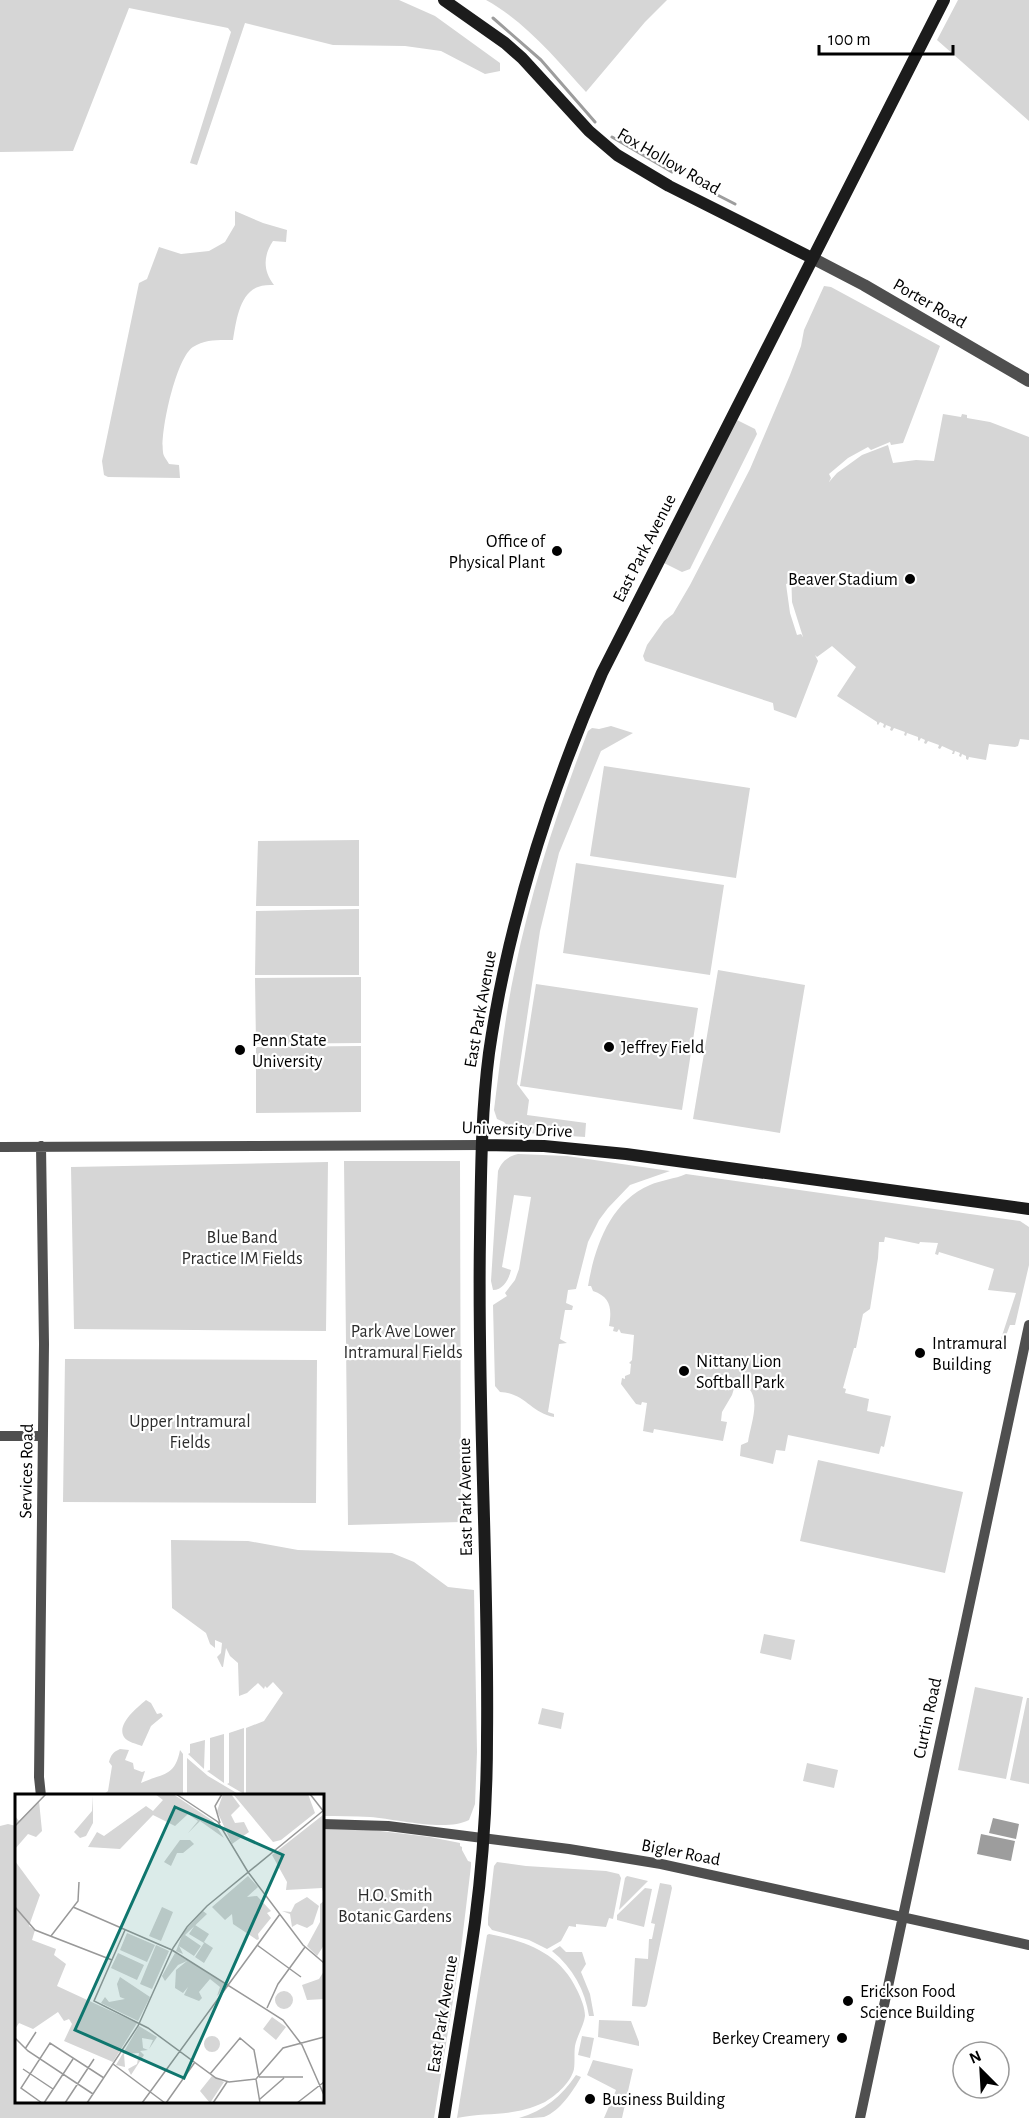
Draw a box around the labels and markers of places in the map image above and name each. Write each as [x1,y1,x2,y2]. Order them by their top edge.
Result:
place label: Office of Physical Plant [448,533,547,572]
marker: Office of Physical Plant [550,544,564,558]
place label: Beaver Stadium [788,571,898,589]
marker: Beaver Stadium [903,572,917,586]
place label: Penn State University [252,1032,327,1071]
place label: Jeffrey Field [621,1039,704,1057]
marker: Jeffrey Field [602,1040,616,1054]
marker: Penn State University [233,1043,247,1057]
place label: Intramural Building [932,1335,1007,1374]
marker: Intramural Building [913,1346,927,1360]
place label: Nittany Lion Softball Park [696,1353,785,1392]
marker: Nittany Lion Softball Park [677,1364,691,1378]
place label: Erickson Food Science Building [860,1983,975,2022]
marker: Erickson Food Science Building [841,1994,855,2008]
place label: Berkey Creamery [712,2030,830,2048]
marker: Berkey Creamery [835,2031,849,2045]
place label: Business Building [602,2091,725,2109]
marker: Business Building [583,2092,597,2106]

